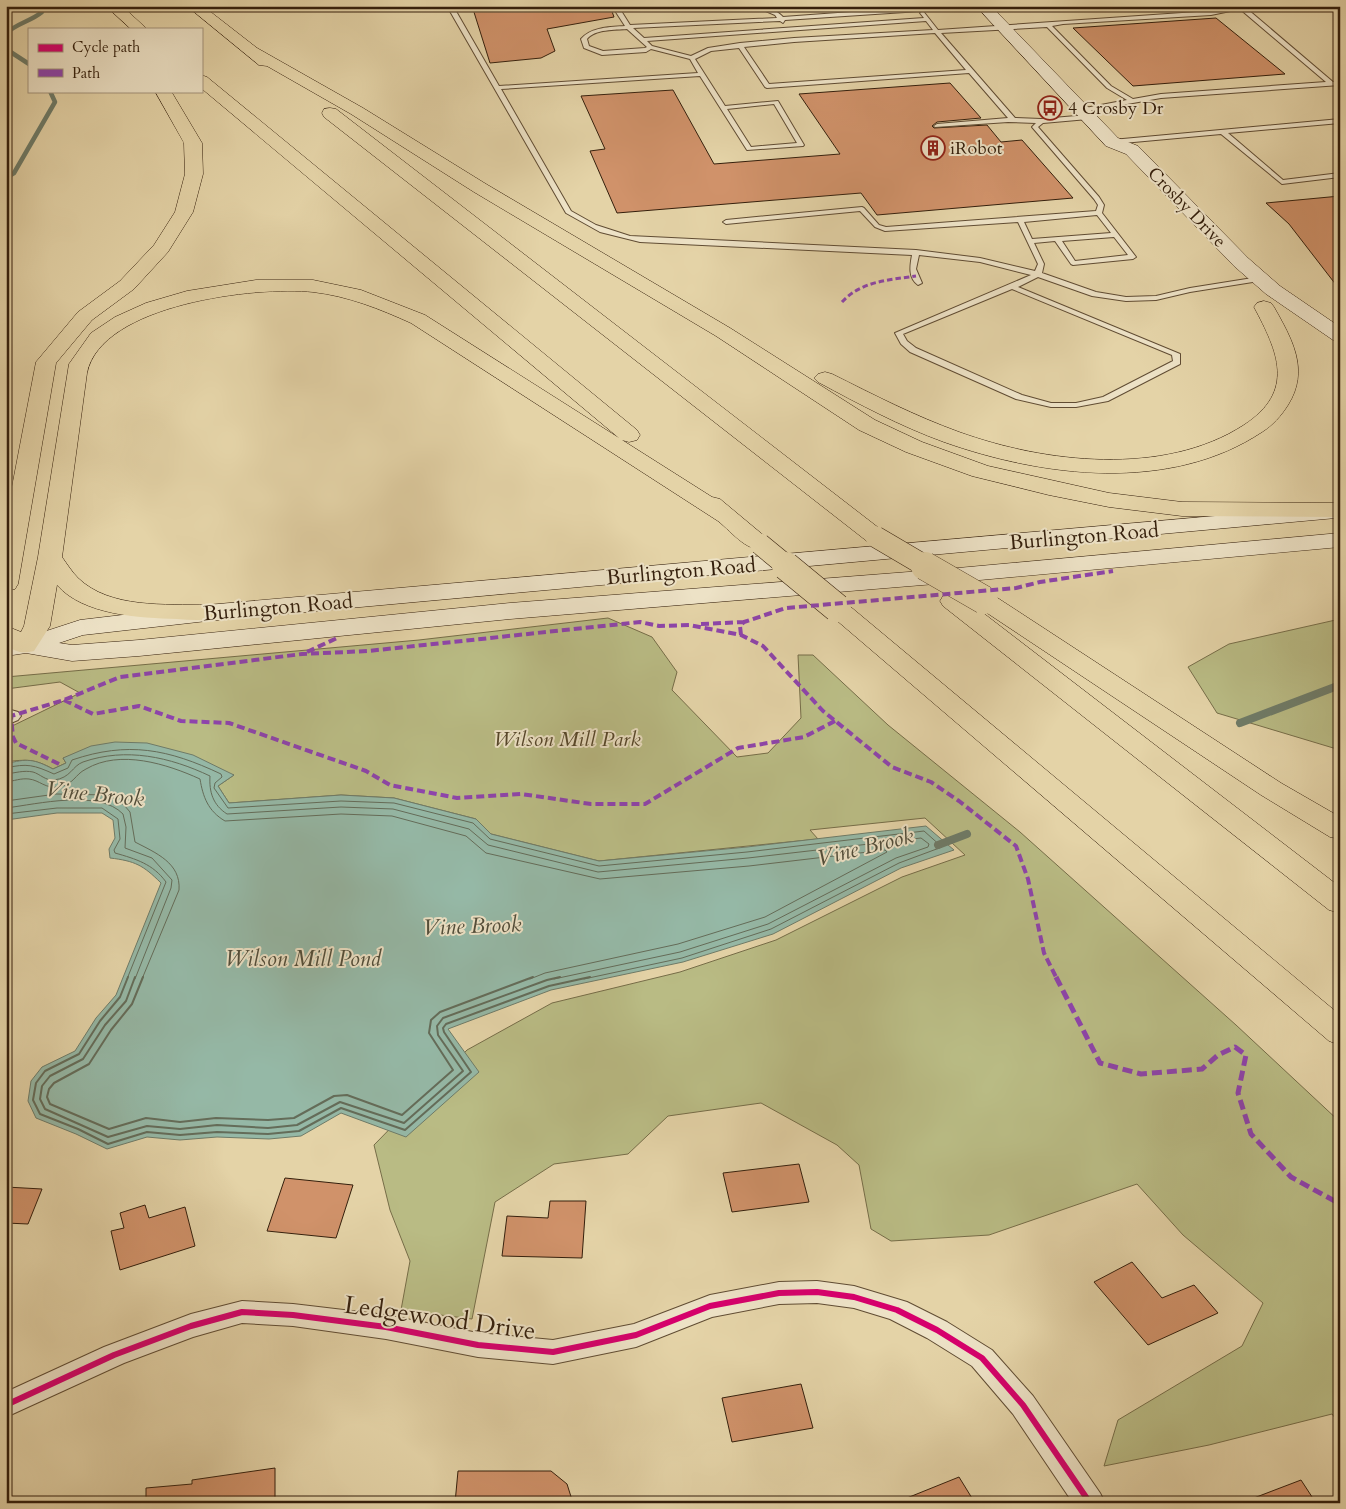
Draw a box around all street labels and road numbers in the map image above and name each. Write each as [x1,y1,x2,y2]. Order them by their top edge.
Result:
street label: Crosby Drive [1142,161,1232,253]
street label: Burlington Road [1008,516,1160,557]
street label: Burlington Road [605,551,757,592]
street label: Burlington Road [202,587,354,628]
street label: Ledgewood Drive [342,1288,538,1348]

